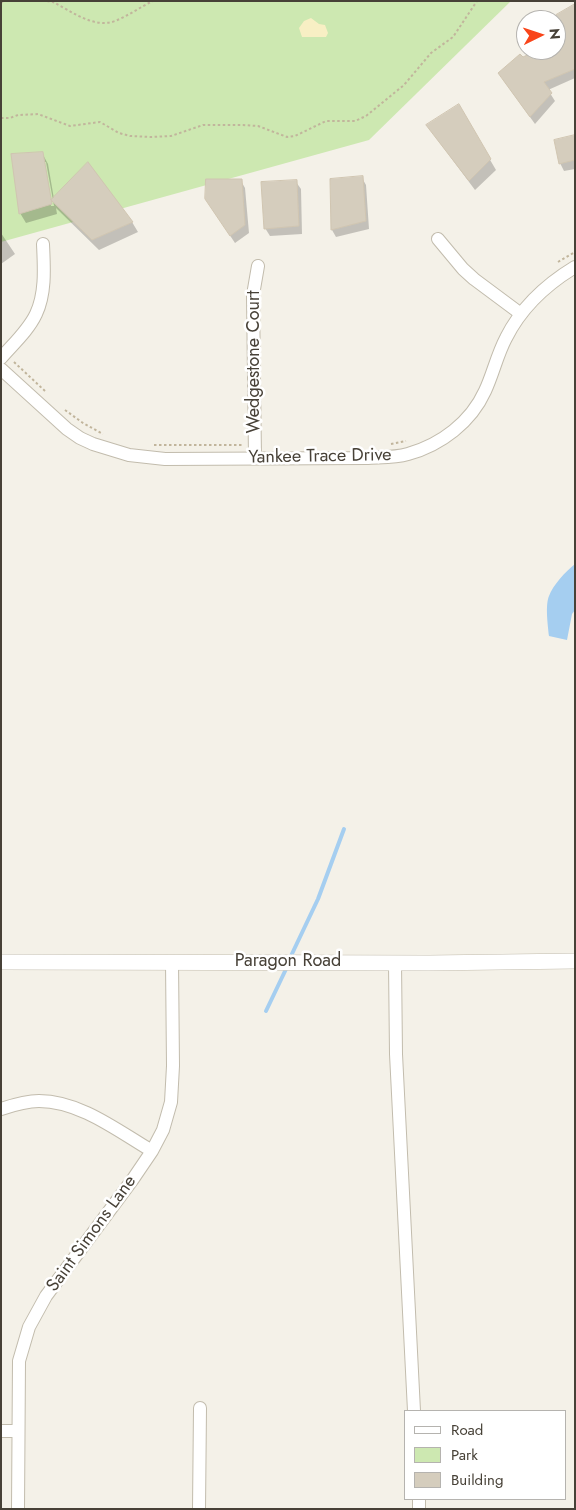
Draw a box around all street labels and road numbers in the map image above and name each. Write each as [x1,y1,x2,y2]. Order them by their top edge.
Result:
street label: Wedgestone Court [244,290,266,434]
street label: Yankee Trace Drive [248,445,392,469]
street label: Paragon Road [235,951,341,973]
street label: Saint Simons Lane [43,1172,141,1296]

